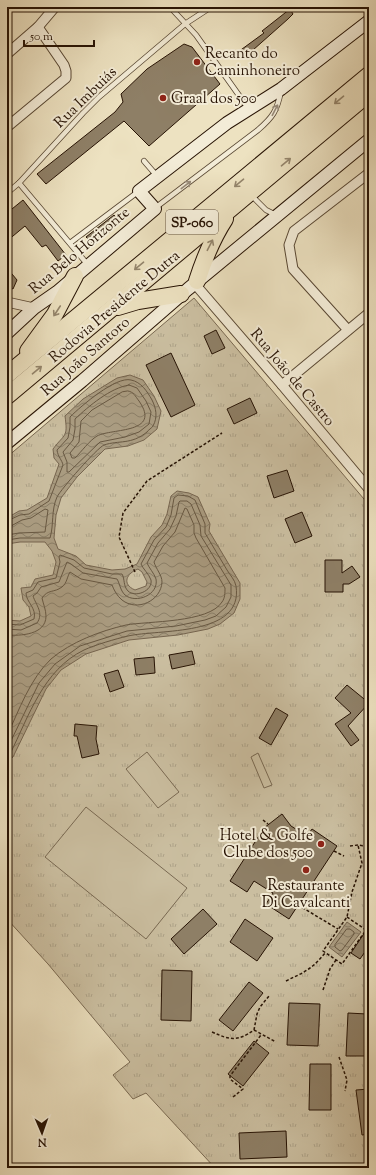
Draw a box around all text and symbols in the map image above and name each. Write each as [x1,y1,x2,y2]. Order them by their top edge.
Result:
scale bar [24,22,94,48]
text: 50 m [29,28,53,46]
place label: Recanto do Caminhoneiro [205,44,300,82]
marker: Recanto do Caminhoneiro [192,57,202,67]
street label: Rua Imbuiás [50,63,122,133]
place label: Graal dos 500 [171,89,257,110]
marker: Graal dos 500 [158,93,168,103]
one-way arrow [334,95,344,104]
one-way arrow [272,104,280,116]
one-way arrow [281,158,291,167]
one-way arrow [234,178,244,187]
one-way arrow [180,181,191,189]
street label: Rua Belo Horizonte [25,203,135,300]
road number: SP-060 [166,210,218,234]
one-way arrow [207,239,214,251]
street label: Rodovia Presidente Dutra [45,246,185,368]
one-way arrow [133,261,144,270]
one-way arrow [53,305,61,316]
street label: Rua João Santoro [37,313,135,402]
street label: Rua João de Castro [245,325,339,431]
one-way arrow [32,366,42,375]
place label: Hotel & Golfe Clube dos 500 [220,826,313,864]
marker: Hotel & Golfe Clube dos 500 [316,839,326,849]
marker: Restaurante Di Cavalcanti [301,865,311,875]
place label: Restaurante Di Cavalcanti [262,876,350,914]
north arrow [22,1113,62,1153]
text: N [37,1134,48,1150]

